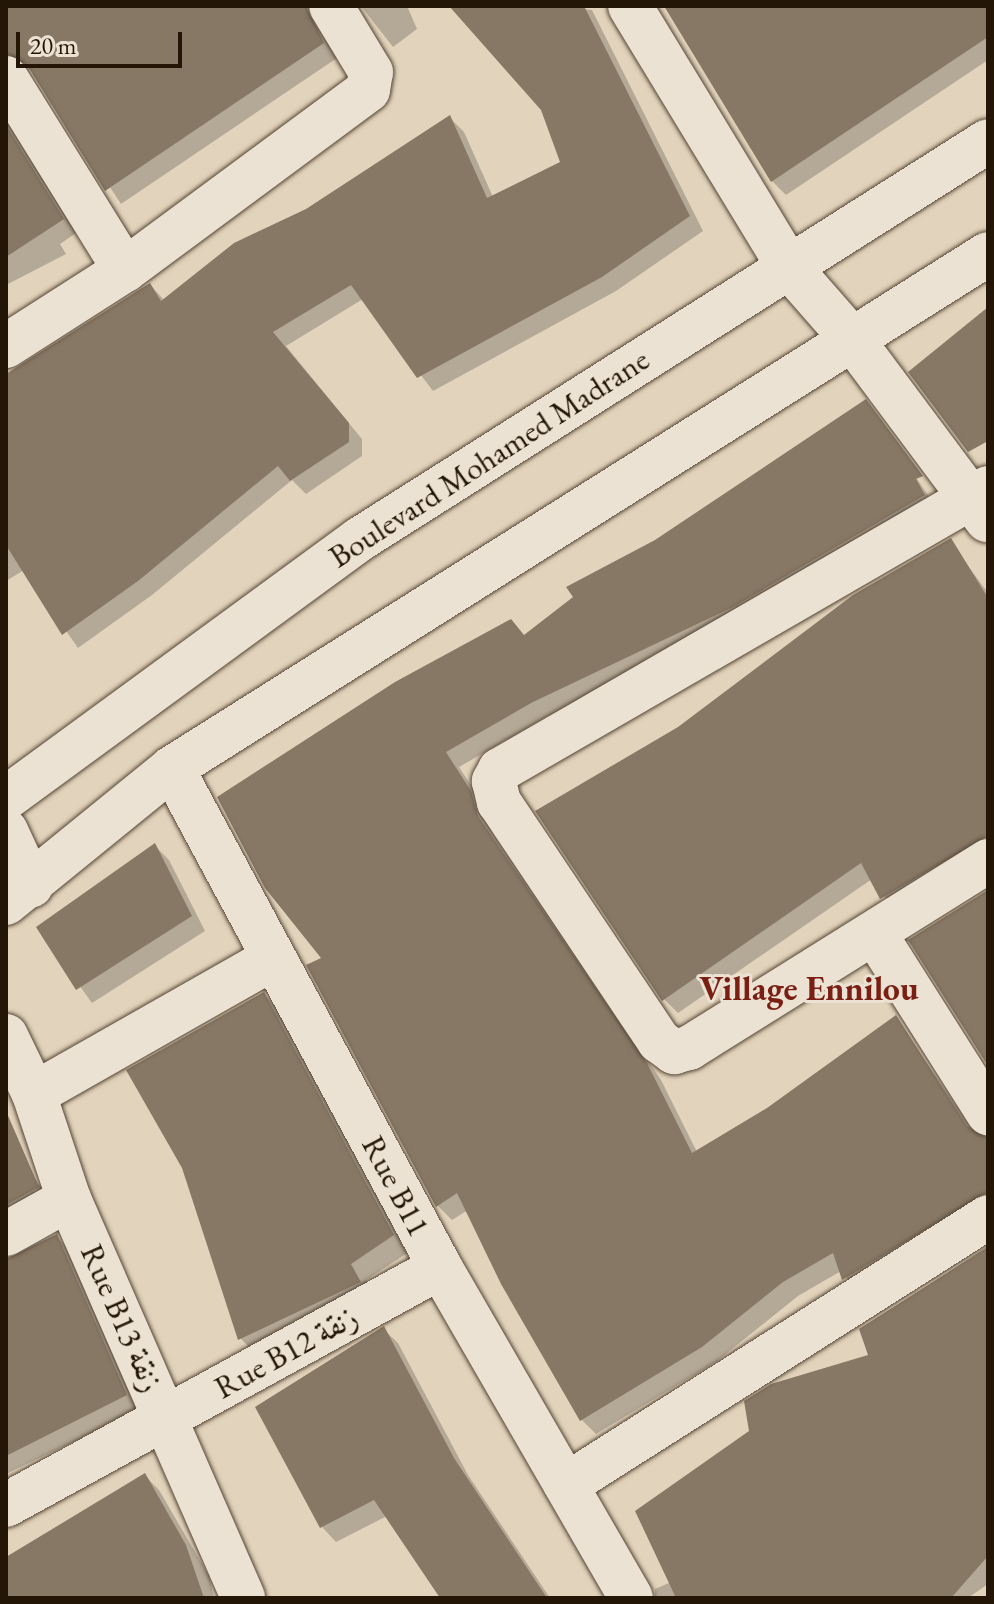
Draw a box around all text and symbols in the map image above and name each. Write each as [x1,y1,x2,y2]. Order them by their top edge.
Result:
scale bar [20,16,186,66]
text: 20 m [30,30,77,61]
street label: Boulevard Mohamed Madrane [322,340,656,576]
district label: Village Ennilou [699,969,919,1009]
street label: Rue B11 [354,1129,438,1243]
street label: Rue B13 زنقة [72,1238,172,1398]
street label: Rue B12 زنقة [208,1297,364,1407]

